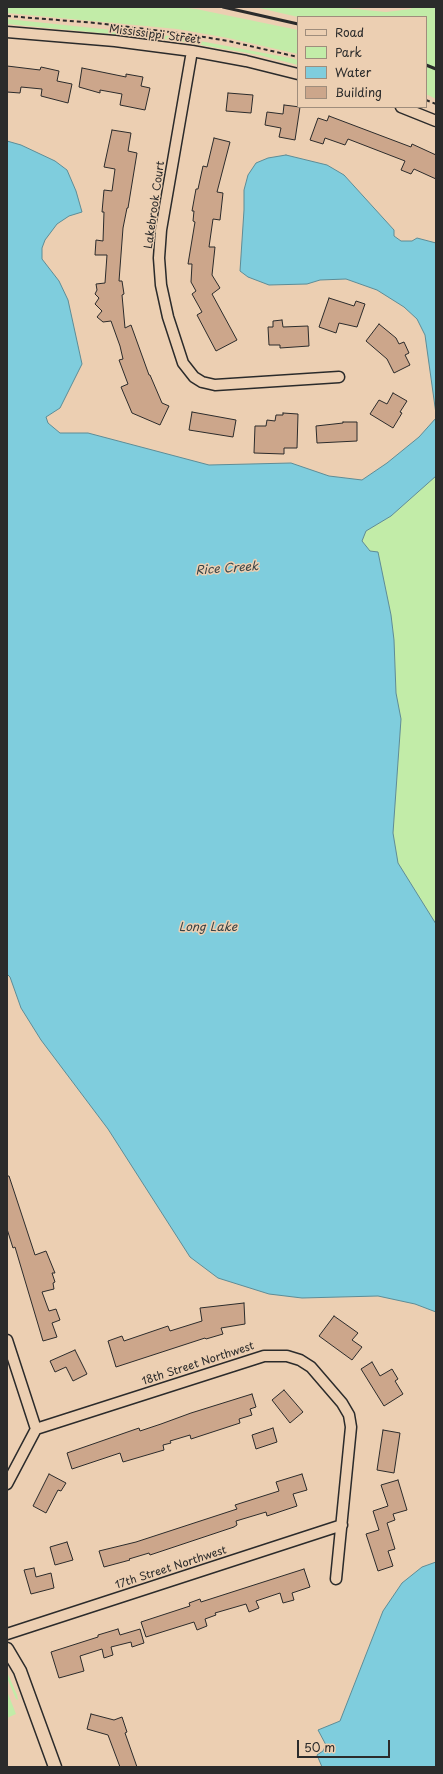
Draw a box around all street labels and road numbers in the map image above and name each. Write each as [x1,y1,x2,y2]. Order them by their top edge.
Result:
street label: Mississippi Street [108,23,202,47]
street label: Lakebrook Court [142,160,168,250]
street label: 18th Street Northwest [140,1340,256,1388]
street label: 17th Street Northwest [114,1544,228,1592]

